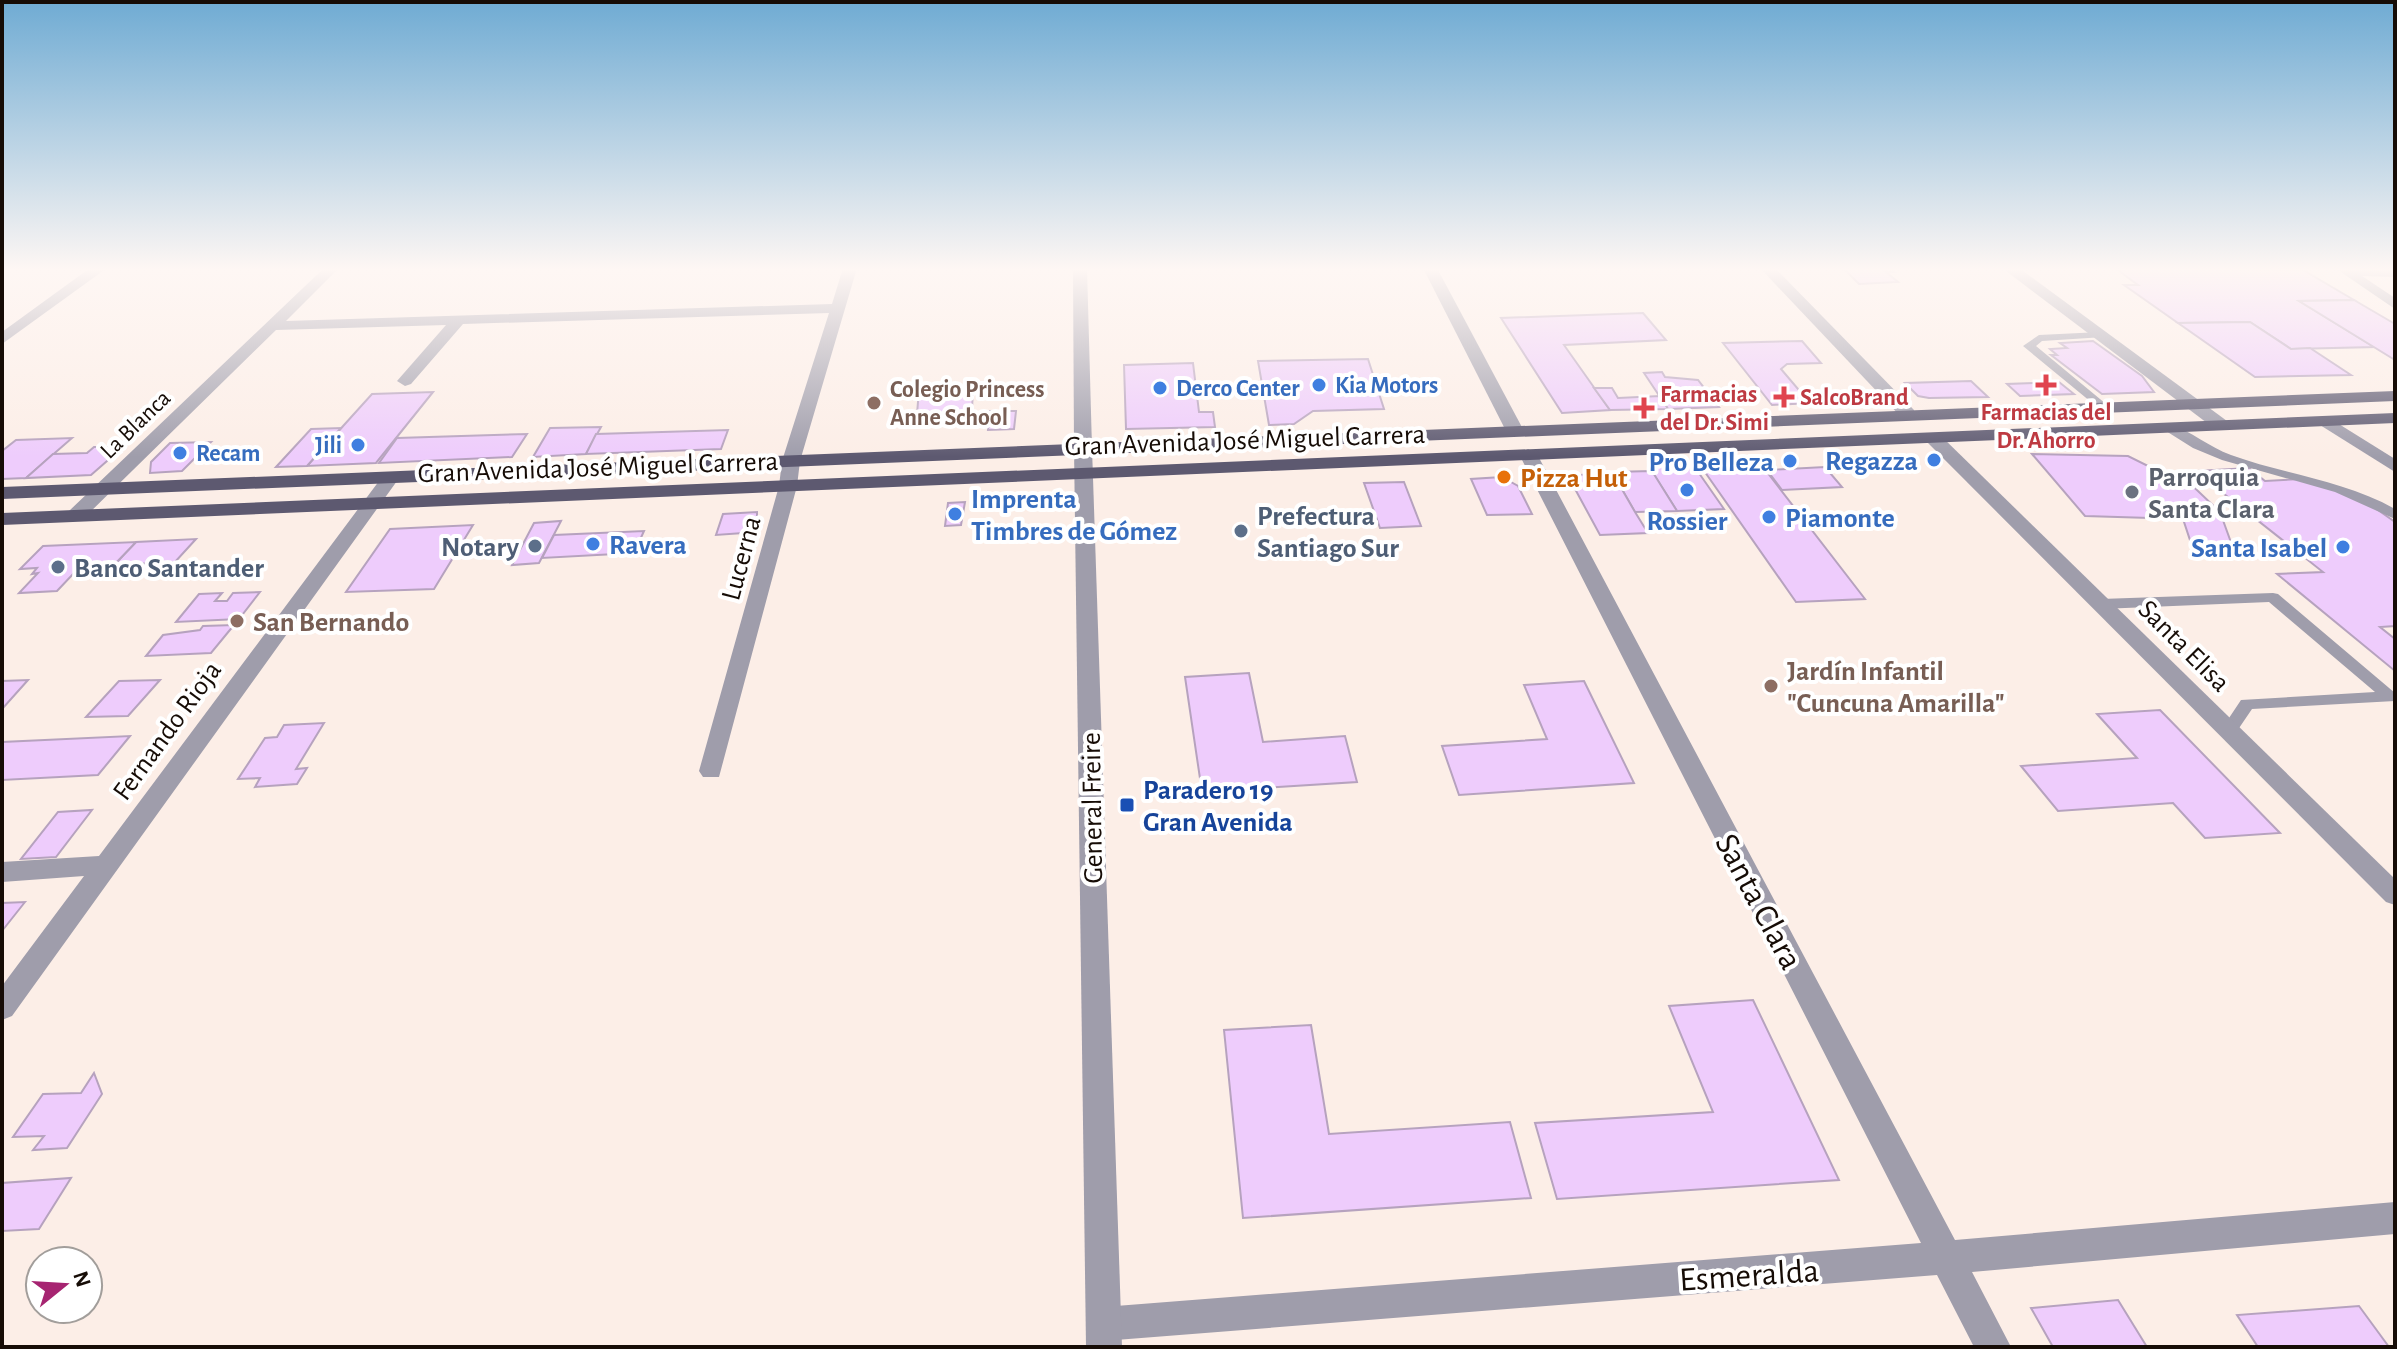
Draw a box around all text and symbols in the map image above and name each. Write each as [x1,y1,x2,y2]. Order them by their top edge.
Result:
place label: Kia Motors [1335,374,1438,398]
marker: Kia Motors [1310,376,1328,394]
marker: Farmacias del Dr. Ahorro [2037,376,2055,394]
place label: Derco Center [1176,377,1300,401]
place label: Colegio Princess Anne School [890,378,1044,430]
marker: Derco Center [1151,379,1169,397]
place label: Farmacias del Dr. Simi [1660,383,1769,435]
street label: La Blanca [96,386,175,464]
place label: SalcoBrand [1800,386,1909,410]
marker: SalcoBrand [1775,388,1793,406]
marker: Colegio Princess Anne School [865,394,883,412]
marker: Farmacias del Dr. Simi [1635,399,1653,417]
place label: Farmacias del Dr. Ahorro [1980,401,2112,453]
street label: Gran Avenida José Miguel Carrera [1064,421,1426,461]
place label: Jili [315,434,342,458]
marker: Jili [349,436,367,454]
place label: Recam [196,442,260,466]
marker: Recam [171,444,189,462]
street label: Gran Avenida José Miguel Carrera [417,448,779,488]
place label: Regazza [1825,448,1918,476]
place label: Pro Belleza [1648,449,1774,477]
marker: Regazza [1925,451,1943,469]
marker: Pro Belleza [1781,452,1799,470]
place label: Parroquia Santa Clara [2148,464,2275,524]
place label: Pizza Hut [1520,465,1628,493]
marker: Pizza Hut [1495,468,1513,486]
marker: Rossier [1678,481,1696,499]
marker: Parroquia Santa Clara [2123,483,2141,501]
place label: Imprenta Timbres de Gómez [971,486,1177,546]
place label: Prefectura Santiago Sur [1257,503,1399,563]
marker: Imprenta Timbres de Gómez [946,505,964,523]
place label: Piamonte [1785,505,1895,533]
place label: Rossier [1646,508,1728,536]
marker: Piamonte [1760,508,1778,526]
street label: Lucerna [717,513,767,604]
marker: Prefectura Santiago Sur [1232,522,1250,540]
place label: Ravera [609,532,687,560]
place label: Notary [441,534,519,562]
marker: Ravera [584,535,602,553]
place label: Santa Isabel [2191,535,2327,563]
marker: Notary [526,537,544,555]
marker: Santa Isabel [2334,538,2352,556]
place label: Banco Santander [74,555,264,583]
marker: Banco Santander [49,558,67,576]
street label: Santa Elisa [2132,595,2235,698]
place label: San Bernando [253,609,409,637]
marker: San Bernando [228,612,246,630]
street label: Fernando Rioja [108,657,227,806]
place label: Jardín Infantil "Cuncuna Amarilla" [1787,658,2005,718]
marker: Jardín Infantil "Cuncuna Amarilla" [1762,677,1780,695]
street label: General Freire [1078,732,1108,884]
place label: Paradero 19 Gran Avenida [1143,777,1293,837]
marker: Paradero 19 Gran Avenida [1118,796,1136,814]
street label: Santa Clara [1708,829,1808,975]
north arrow [24,1245,104,1325]
street label: Esmeralda [1678,1254,1820,1298]
text: N [69,1268,95,1290]

